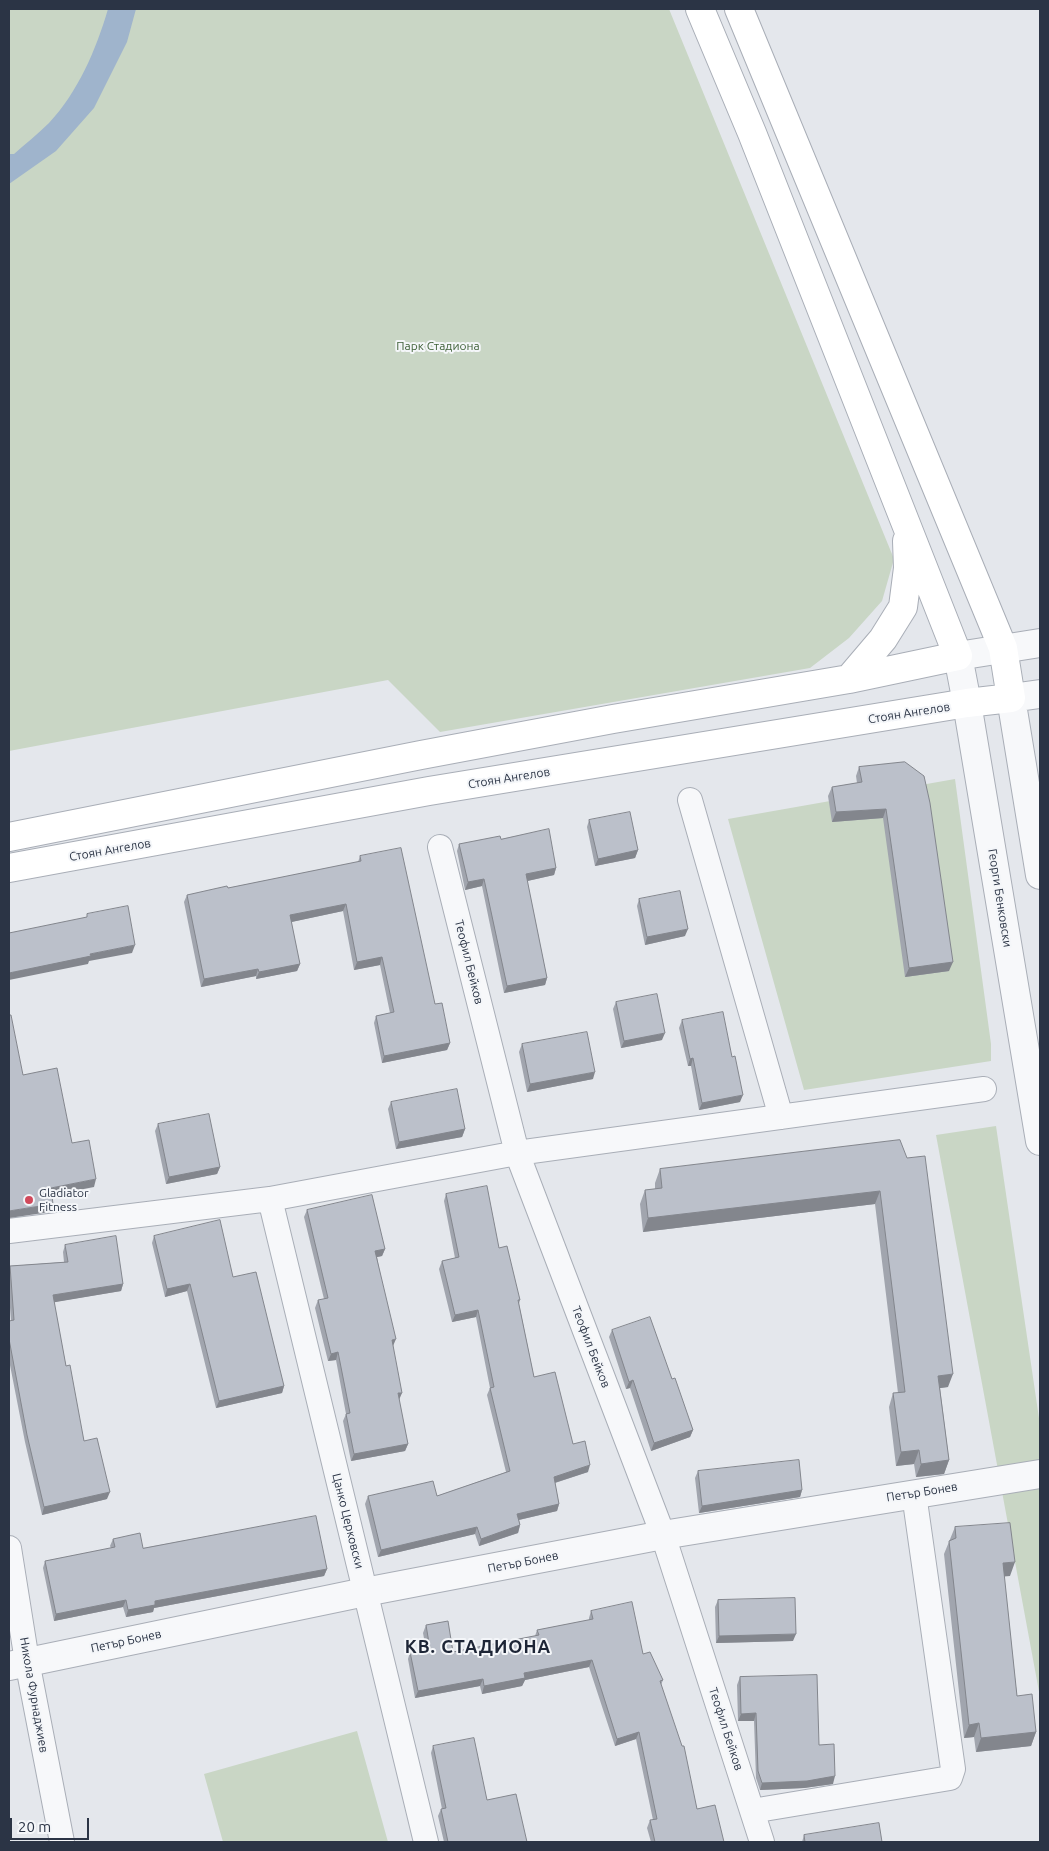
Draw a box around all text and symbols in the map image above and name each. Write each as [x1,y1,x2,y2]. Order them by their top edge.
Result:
park label: Парк Стадиона [396,339,480,353]
street label: Стоян Ангелов [867,699,951,727]
street label: Стоян Ангелов [467,764,551,792]
street label: Стоян Ангелов [68,836,152,864]
street label: Георги Бенковски [985,848,1015,948]
street label: Теофил Бейков [452,918,486,1006]
place label: Gladiator Fitness [39,1186,89,1214]
marker: Gladiator Fitness [23,1194,35,1206]
street label: Теофил Бейков [569,1304,613,1390]
street label: Цанко Церковски [329,1472,367,1570]
street label: Петър Бонев [885,1479,959,1505]
street label: Петър Бонев [486,1548,560,1576]
street label: Петър Бонев [89,1626,163,1656]
street label: Никола Фурнаджиев [17,1636,51,1754]
district label: КВ. СТАДИОНА [403,1636,553,1658]
street label: Теофил Бейков [706,1686,746,1772]
scale bar [12,1808,91,1840]
text: 20 m [18,1818,51,1835]

